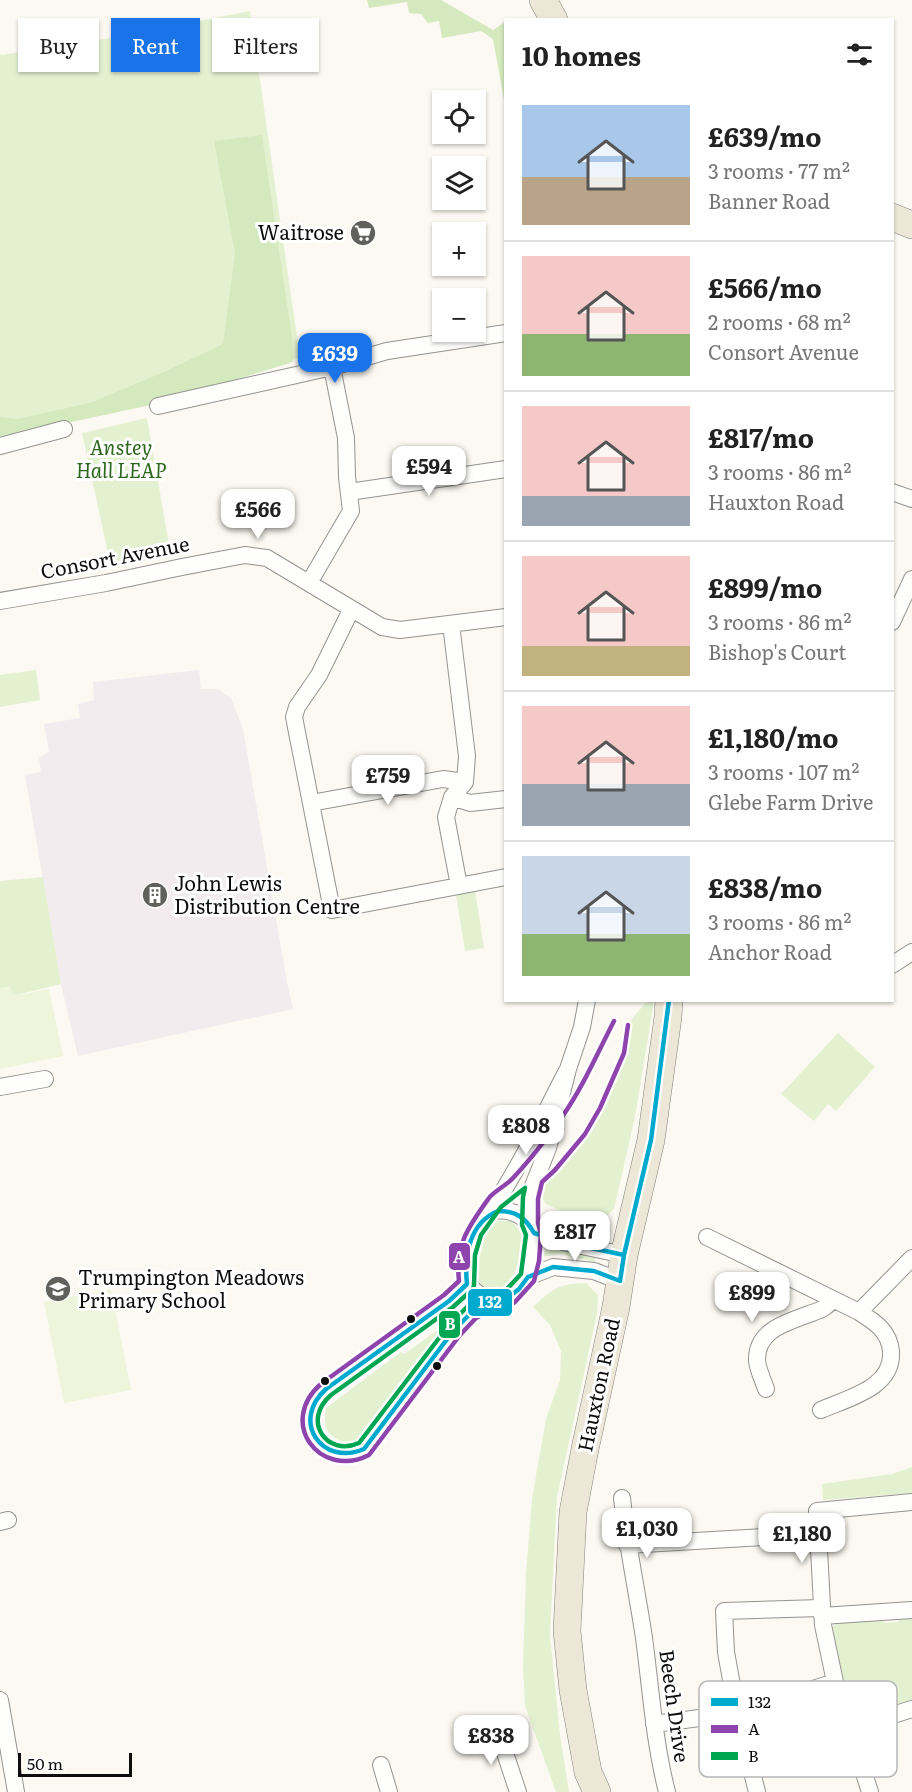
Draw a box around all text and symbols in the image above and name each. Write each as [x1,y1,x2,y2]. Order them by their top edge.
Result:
chip: Buy [18,18,99,72]
chip: Rent [111,18,200,72]
chip: Filters [212,18,319,72]
text: 10 homes [522,35,641,74]
icon: filters [843,38,876,71]
map controls [432,90,486,342]
button: locate [432,90,486,144]
text: £639/mo [708,116,822,155]
icon: home [570,129,642,201]
text: 3 rooms · 77 m² [708,155,850,185]
button: layers [432,156,486,210]
text: Banner Road [708,185,830,215]
place label: Waitrose [258,216,344,246]
supermarket icon: Waitrose [348,218,378,248]
button: + [432,222,486,276]
text: £566/mo [708,267,822,306]
icon: home [570,280,642,352]
button: − [432,288,486,342]
text: 2 rooms · 68 m² [708,306,851,336]
pin: £639 [299,333,371,384]
text: Consort Avenue [708,336,859,366]
text: £639 [312,337,358,367]
text: £817/mo [708,417,814,456]
icon: home [570,430,642,502]
park label: Anstey Hall LEAP [76,431,166,484]
pin: £594 [393,446,465,497]
text: £594 [406,450,452,480]
text: 3 rooms · 86 m² [708,456,851,486]
text: Hauxton Road [708,486,844,516]
pin: £566 [222,489,294,540]
text: £566 [235,493,281,523]
street label: Consort Avenue [38,527,192,585]
text: £899/mo [708,567,822,606]
icon: home [570,580,642,652]
text: 3 rooms · 86 m² [708,606,851,636]
text: Bishop's Court [708,636,846,666]
text: £1,180/mo [708,717,838,756]
icon: home [570,730,642,802]
pin: £759 [352,755,424,806]
text: 3 rooms · 107 m² [708,756,859,786]
text: £759 [366,759,410,789]
text: Glebe Farm Drive [708,786,873,816]
place label: John Lewis Distribution Centre [174,867,360,920]
text: £838/mo [708,867,822,906]
building icon: John Lewis Distribution Centre [140,880,170,910]
icon: home [570,880,642,952]
text: 3 rooms · 86 m² [708,906,851,936]
text: Anchor Road [708,936,832,966]
pin: £808 [490,1105,562,1156]
text: £808 [502,1109,550,1139]
pin: £817 [539,1211,611,1262]
text: £817 [554,1215,596,1245]
line badge: A [448,1242,471,1271]
text: A [453,1244,465,1268]
place label: Trumpington Meadows Primary School [78,1261,304,1314]
pin: £899 [716,1272,788,1323]
school or university icon: Trumpington Meadows Primary School [43,1274,73,1304]
text: £899 [729,1276,775,1306]
line badge: 132 [467,1288,513,1317]
text: 132 [478,1289,502,1313]
line badge: B [438,1310,461,1339]
text: B [444,1311,456,1335]
unlabelled marker [405,1313,417,1325]
street label: Hauxton Road [568,1315,626,1454]
unlabelled marker [431,1360,443,1372]
unlabelled marker [319,1375,331,1387]
pin: £1,030 [598,1508,696,1559]
text: £1,030 [616,1512,678,1542]
pin: £1,180 [753,1513,851,1564]
text: £1,180 [772,1517,832,1547]
street label: Beech Drive [653,1647,699,1764]
legend [699,1681,897,1777]
text: 132 [748,1689,771,1713]
pin: £838 [455,1715,527,1766]
text: A [748,1716,760,1740]
text: £838 [468,1719,514,1749]
text: B [748,1743,759,1767]
scale bar [18,1750,132,1778]
text: 50 m [27,1751,63,1775]

